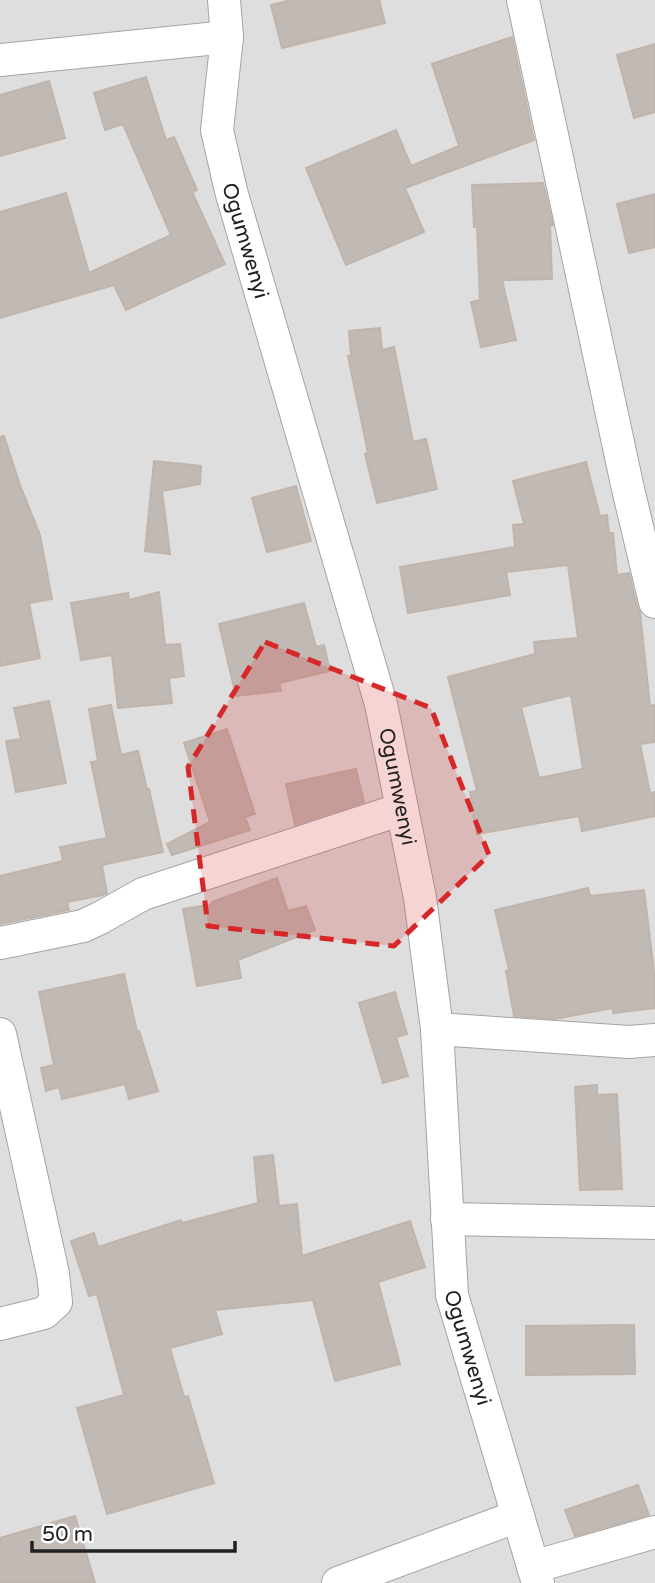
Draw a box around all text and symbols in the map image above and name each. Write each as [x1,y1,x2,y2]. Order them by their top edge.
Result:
street label: Ogumwenyi [216,180,274,302]
street label: Ogumwenyi [373,726,421,848]
street label: Ogumwenyi [438,1287,496,1408]
scale bar [32,1510,234,1554]
text: 50 m [42,1522,93,1547]

